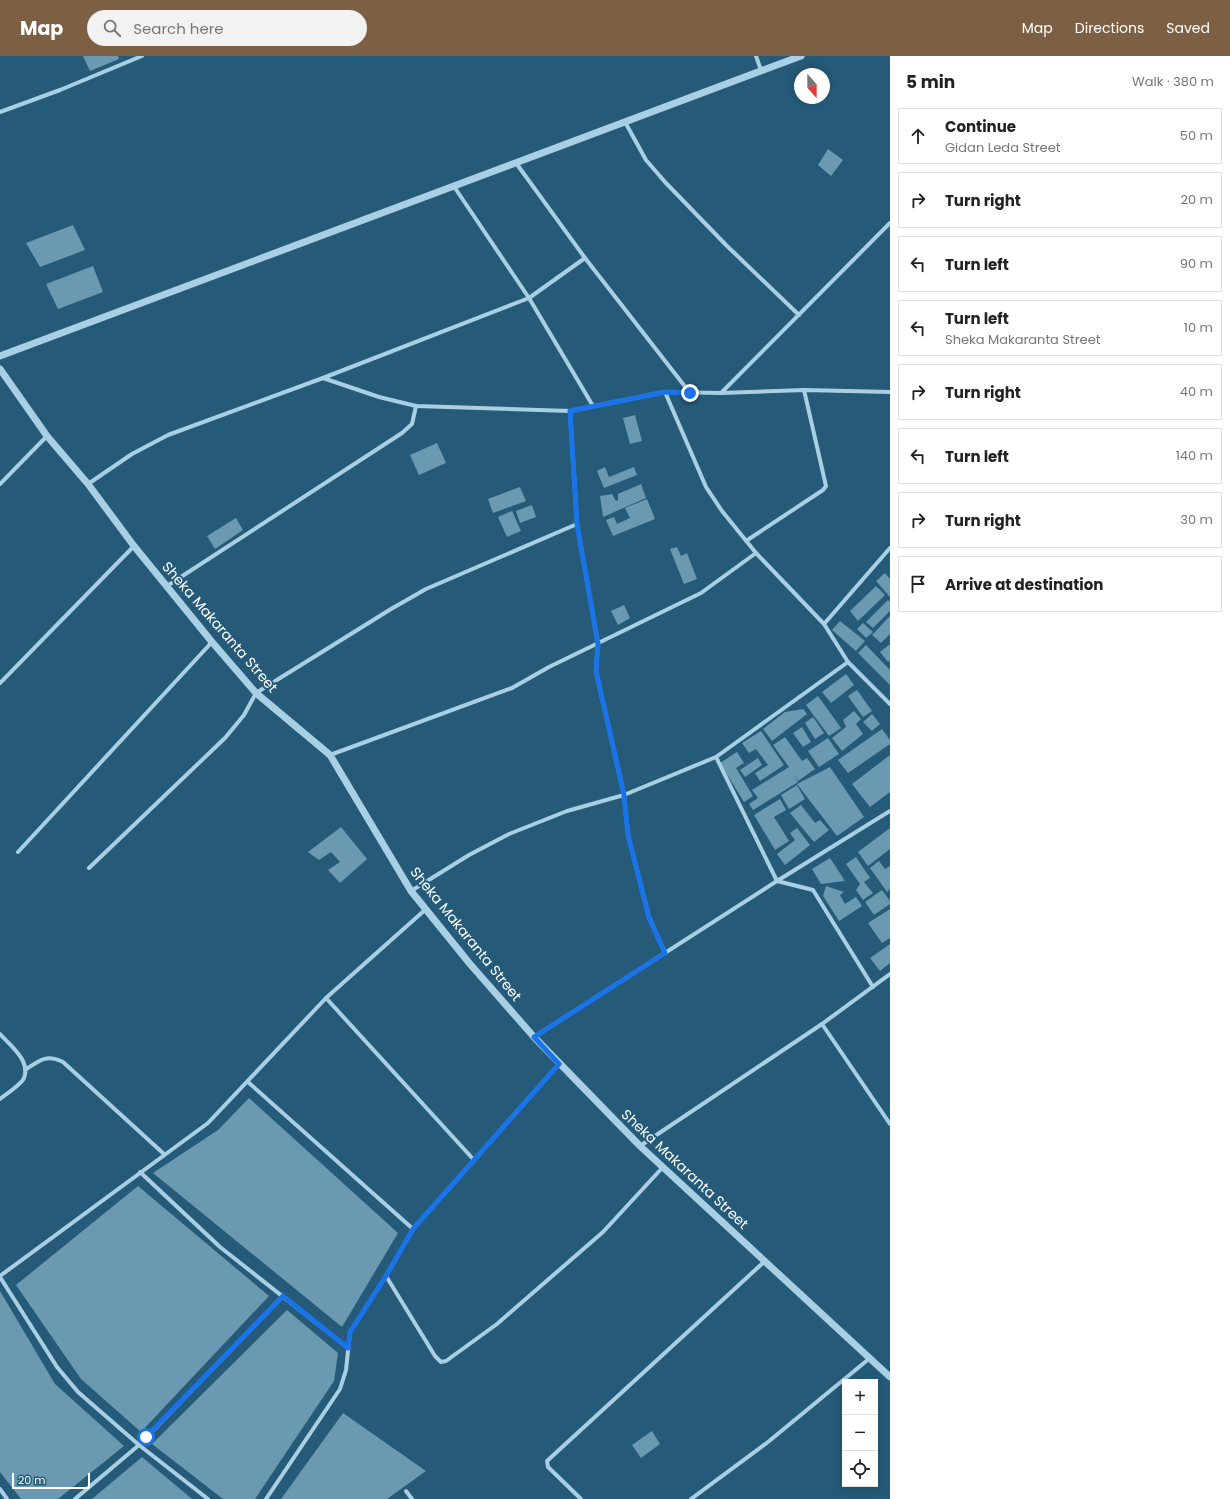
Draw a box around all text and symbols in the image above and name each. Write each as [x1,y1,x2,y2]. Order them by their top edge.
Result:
search box [87,10,367,46]
text: Map [20,15,63,42]
icon: search [101,17,123,39]
text: Search here [133,18,224,39]
text: Map [1022,18,1053,38]
text: Directions [1075,18,1144,38]
text: Saved [1166,18,1210,38]
north arrow [794,68,830,104]
text: 5 min [906,70,955,94]
text: Walk · 380 m [1132,72,1214,91]
text: Continue [945,116,1016,137]
icon: ahead [907,125,929,147]
text: 50 m [1180,126,1213,145]
text: Gidan Leda Street [945,138,1060,157]
icon: right [907,189,929,211]
text: Turn right [945,190,1021,211]
text: 20 m [1180,190,1213,209]
icon: left [907,253,929,275]
text: Turn left [945,254,1009,275]
text: 90 m [1180,254,1213,273]
text: Turn left [945,308,1009,329]
icon: left [907,317,929,339]
text: 10 m [1184,318,1213,337]
text: Sheka Makaranta Street [945,330,1100,349]
icon: right [907,381,929,403]
text: Turn right [945,382,1021,403]
text: 40 m [1180,382,1213,401]
route end [681,384,699,402]
icon: left [907,445,929,467]
text: Turn left [945,446,1009,467]
text: 140 m [1176,446,1213,465]
icon: right [907,509,929,531]
text: Turn right [945,510,1021,531]
text: 30 m [1180,510,1213,529]
street label: Sheka Makaranta Street [158,557,282,697]
icon: arrive [907,573,929,595]
text: Arrive at destination [945,574,1103,595]
street label: Sheka Makaranta Street [406,863,526,1005]
street label: Sheka Makaranta Street [617,1105,753,1233]
map controls [842,1379,878,1487]
button: + [842,1379,878,1415]
button: − [842,1415,878,1451]
route start [137,1428,155,1446]
button: locate [842,1451,878,1487]
scale bar [12,1471,90,1490]
text: 20 m [18,1472,46,1488]

